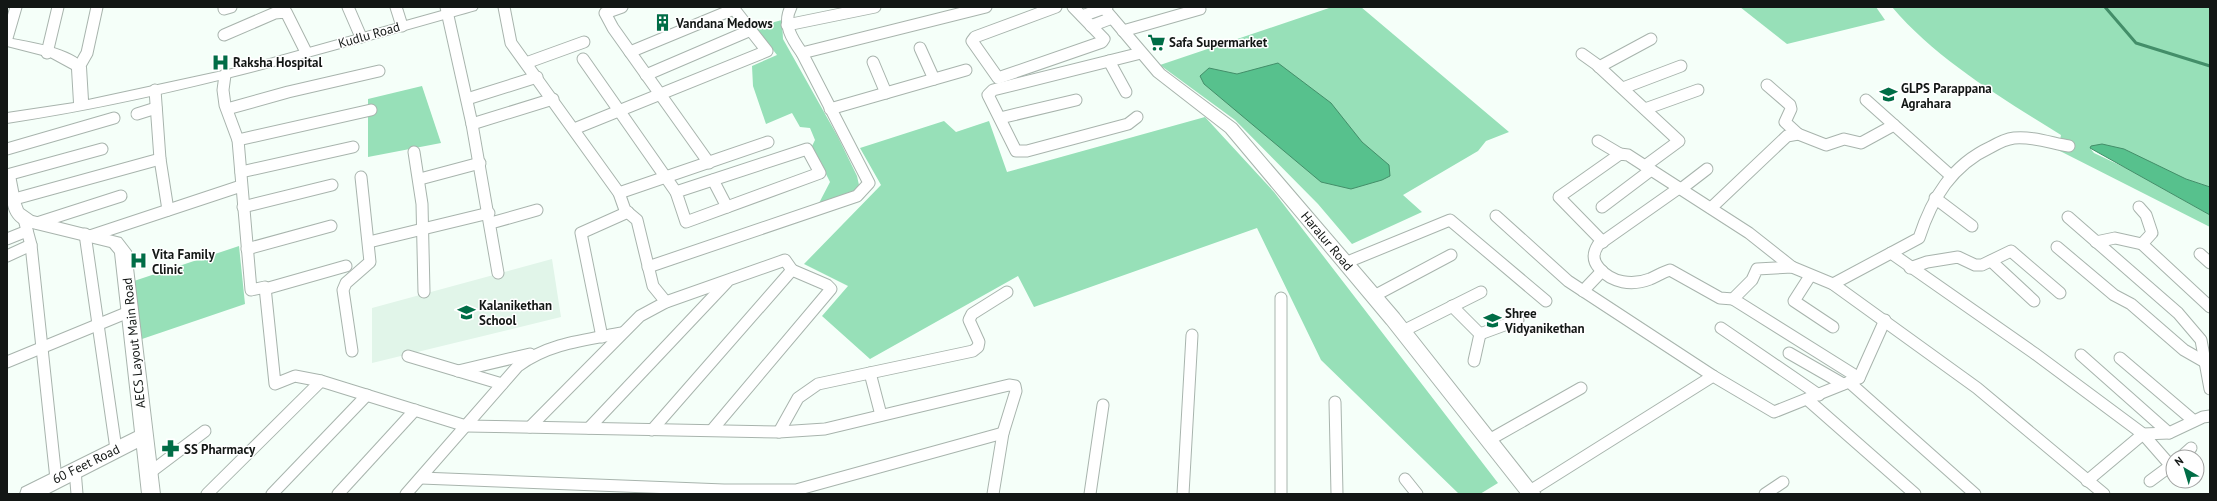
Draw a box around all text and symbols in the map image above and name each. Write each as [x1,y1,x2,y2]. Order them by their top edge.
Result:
building icon: Vandana Medows [653,13,673,33]
place label: Vandana Medows [675,15,773,32]
street label: Kudlu Road [336,18,402,52]
supermarket icon: Safa Supermarket [1146,32,1166,52]
place label: Safa Supermarket [1169,34,1268,51]
hospital icon: Raksha Hospital [210,52,230,72]
place label: Raksha Hospital [233,54,322,71]
place label: GLPS Parappana Agrahara [1901,80,1992,112]
school or university icon: GLPS Parappana Agrahara [1878,85,1898,105]
street label: Haralur Road [1297,208,1357,274]
place label: Vita Family Clinic [151,246,215,278]
hospital icon: Vita Family Clinic [129,251,149,271]
street label: AECS Layout Main Road [119,277,149,409]
place label: Kalanikethan School [479,297,552,329]
school or university icon: Kalanikethan School [456,302,476,322]
place label: Shree Vidyanikethan [1504,305,1585,337]
school or university icon: Shree Vidyanikethan [1482,310,1502,330]
pharmacy icon: SS Pharmacy [161,439,181,459]
street label: 60 Feet Road [50,440,122,488]
place label: SS Pharmacy [184,441,256,458]
north arrow [2165,449,2205,489]
text: N [2172,453,2186,469]

